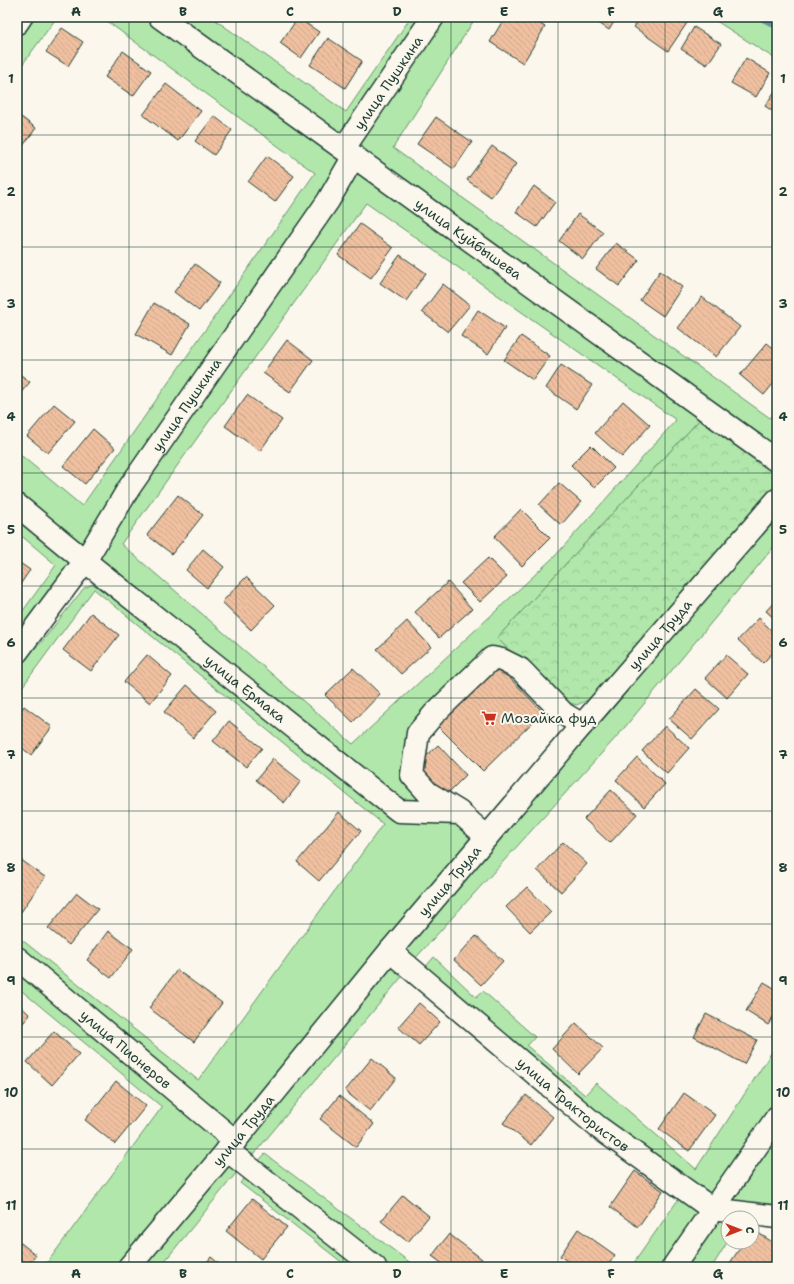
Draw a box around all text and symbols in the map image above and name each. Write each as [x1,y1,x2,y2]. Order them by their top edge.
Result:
text: A [71,3,81,20]
text: B [179,3,187,20]
text: C [286,3,294,20]
text: D [392,3,402,20]
text: E [500,3,509,20]
text: F [607,3,615,20]
text: G [713,3,724,20]
street label: улица Пушкина [350,32,427,133]
text: 1 [8,70,14,87]
text: 1 [780,70,786,87]
text: 2 [6,183,16,200]
text: 2 [778,183,788,200]
street label: улица Куйбышева [411,194,526,284]
text: 3 [6,295,16,312]
text: 3 [778,295,788,312]
street label: улица Пушкина [148,354,226,455]
text: 4 [6,408,16,425]
text: 4 [778,408,788,425]
text: 5 [7,521,15,538]
text: 5 [779,521,787,538]
street label: улица Труда [625,595,696,674]
text: 6 [6,634,16,651]
text: 6 [778,634,788,651]
street label: улица Ермака [201,651,290,727]
supermarket icon: Мозайка фуд [480,709,498,727]
place label: Мозайка фуд [501,709,596,727]
text: 7 [6,746,16,763]
text: 7 [778,746,788,763]
street label: улица Труда [414,841,485,920]
text: 8 [6,859,16,876]
text: 8 [778,859,788,876]
text: 9 [6,972,16,989]
text: 9 [778,972,788,989]
street label: улица Пионеров [76,1006,175,1093]
street label: улица Трактористов [513,1053,633,1156]
text: 10 [4,1084,18,1101]
text: 10 [776,1084,790,1101]
street label: улица Труда [208,1091,278,1170]
text: 11 [5,1197,17,1214]
text: 11 [777,1197,789,1214]
north arrow [720,1210,760,1250]
text: С [742,1227,757,1234]
text: A [71,1265,81,1282]
text: B [179,1265,187,1282]
text: C [286,1265,294,1282]
text: D [392,1265,402,1282]
text: E [500,1265,509,1282]
text: F [607,1265,615,1282]
text: G [713,1265,724,1282]

